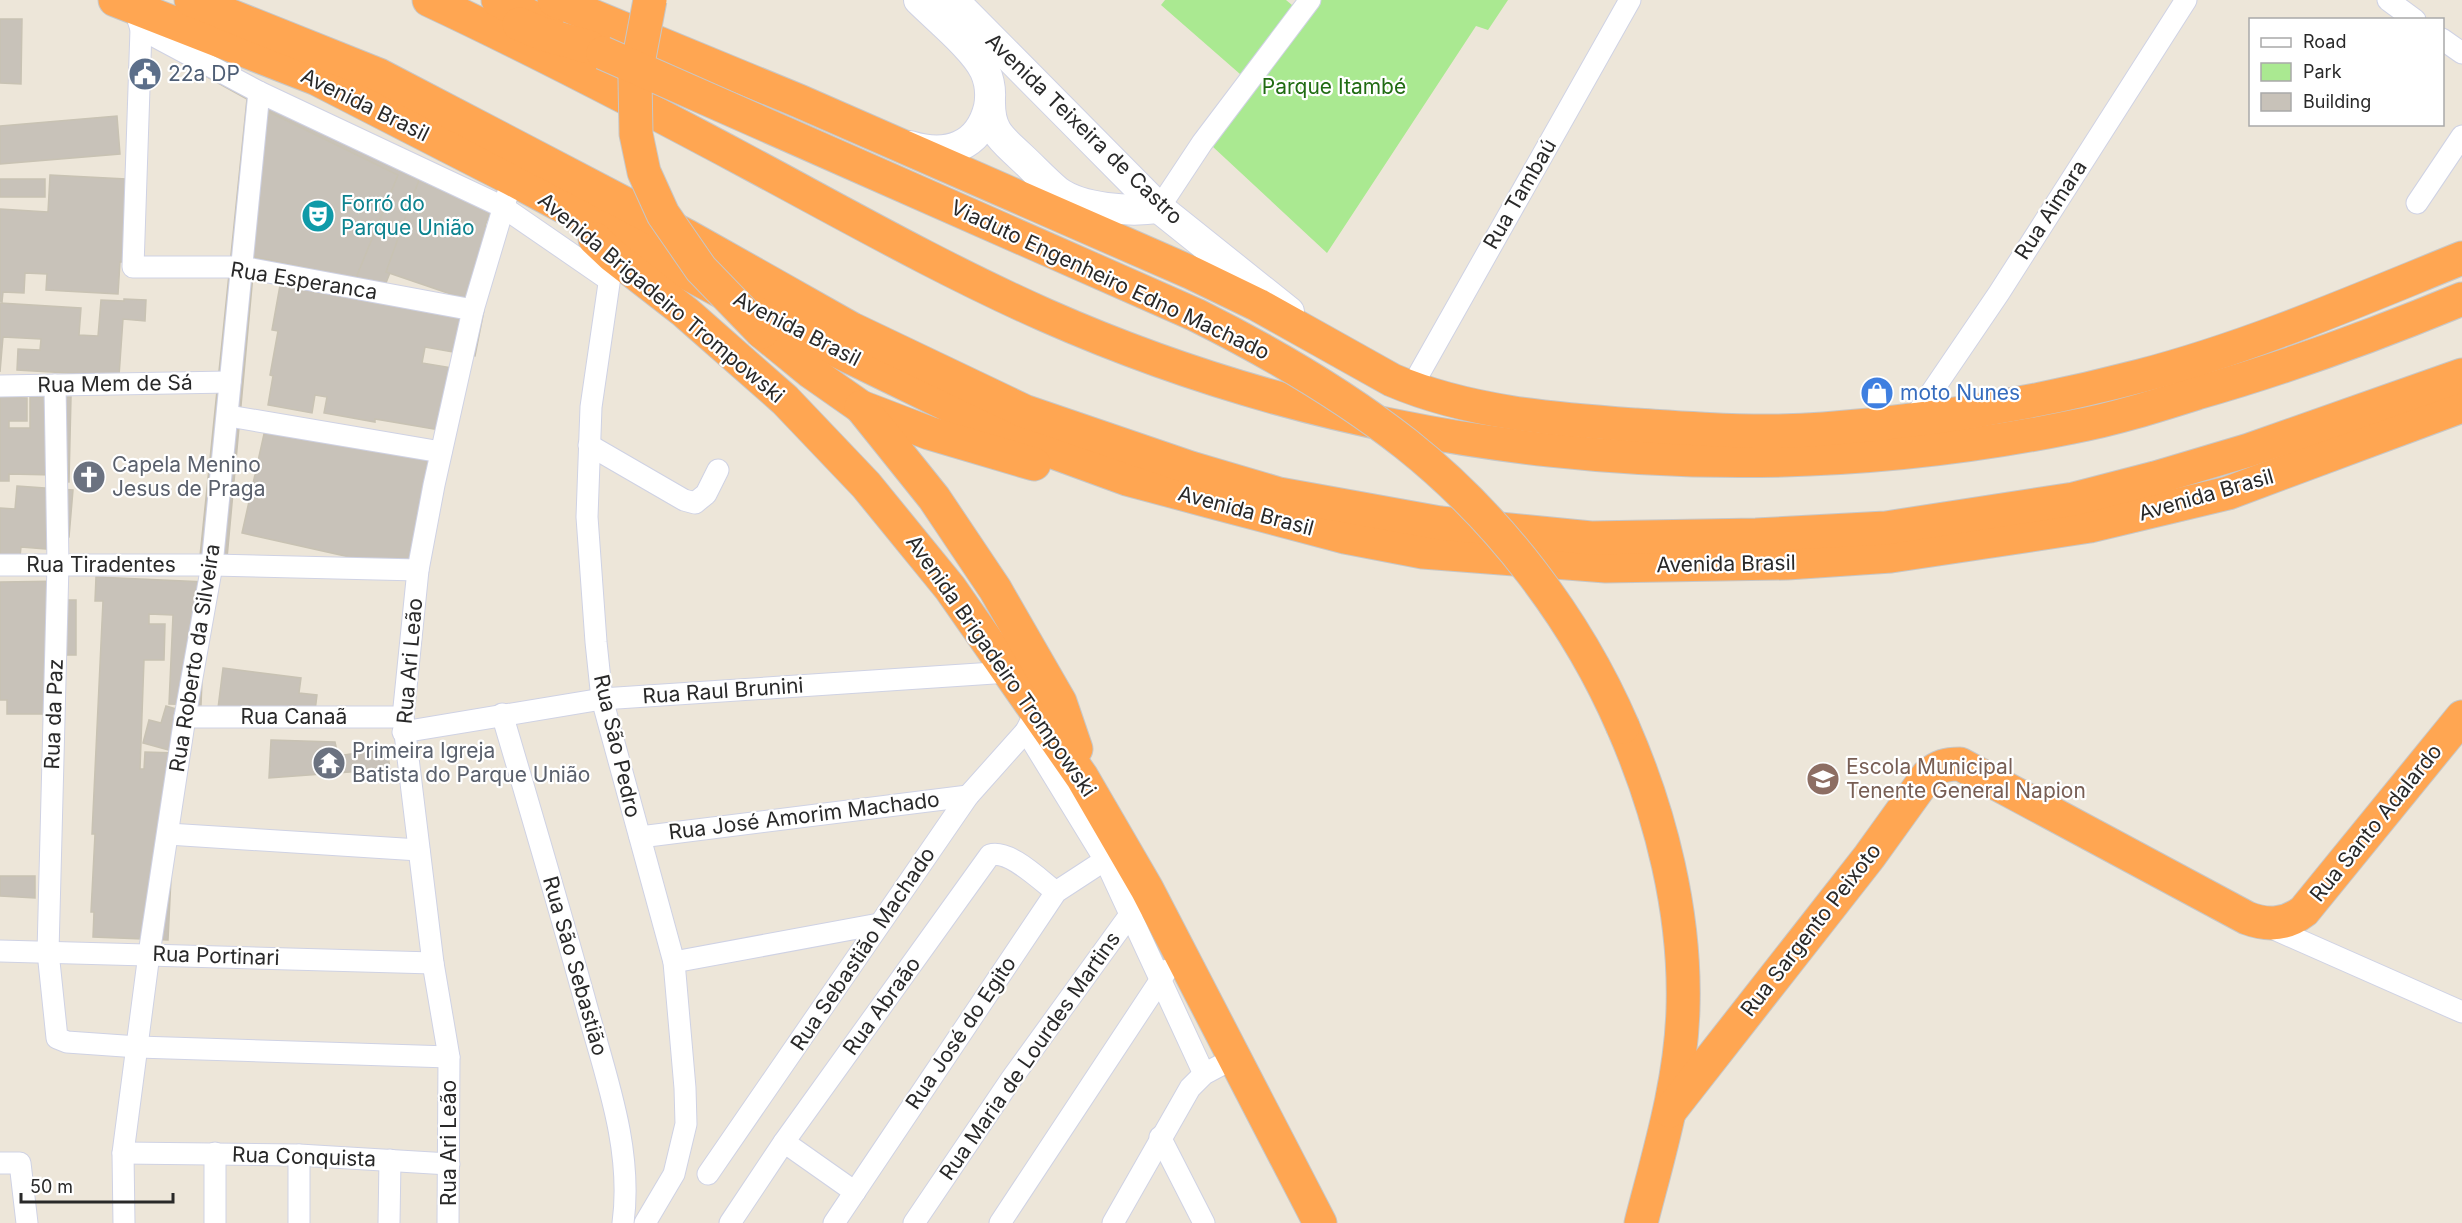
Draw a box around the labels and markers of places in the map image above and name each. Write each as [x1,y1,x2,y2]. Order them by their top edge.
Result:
public building icon: 22a DP [127,56,163,92]
place label: 22a DP [168,61,240,86]
place label: Forró do Parque União [341,191,475,240]
theatre icon: Forró do Parque União [300,198,336,234]
shop icon: moto Nunes [1859,375,1895,411]
place label: moto Nunes [1900,380,2020,405]
place label: Capela Menino Jesus de Praga [112,452,266,501]
church icon: Capela Menino Jesus de Praga [71,459,107,495]
place label: Primeira Igreja Batista do Parque União [352,738,590,787]
temple icon: Primeira Igreja Batista do Parque União [311,745,347,781]
place label: Escola Municipal Tenente General Napion [1846,754,2086,803]
school or university icon: Escola Municipal Tenente General Napion [1805,761,1841,797]

